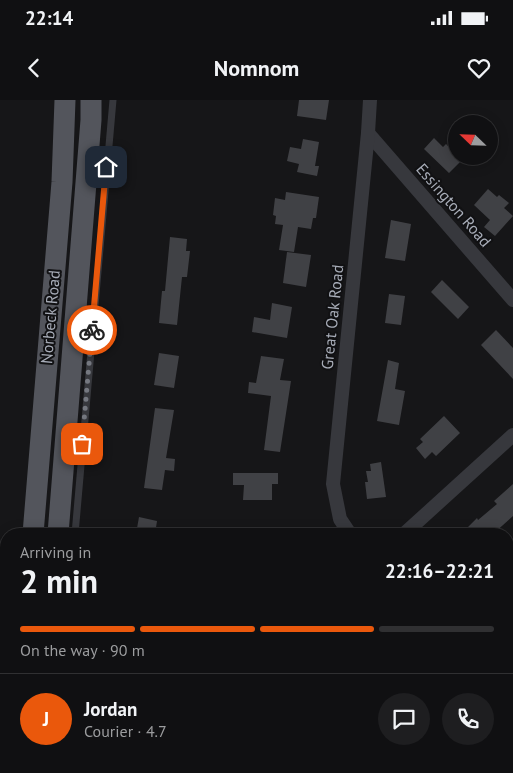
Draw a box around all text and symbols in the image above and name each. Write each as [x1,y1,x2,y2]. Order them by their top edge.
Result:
text: 22:14 [25,6,73,30]
icon: back [20,54,48,82]
text: Nomnom [214,54,299,82]
icon: heart [465,54,493,82]
north arrow [448,115,498,165]
map controls [448,115,498,165]
pin [85,146,127,188]
icon: home [92,153,120,181]
street label: Essington Road [412,159,496,251]
street label: Great Oak Road [317,264,347,370]
street label: Norbeck Road [36,269,64,365]
courier [67,305,117,355]
icon: bike [78,316,106,344]
pin [61,423,103,465]
icon: bag [68,430,96,458]
text: Arriving in [20,542,91,562]
text: 22:16–22:21 [385,559,494,583]
text: 2 min [20,560,98,602]
text: On the way · 90 m [20,640,145,660]
button: chat [378,693,430,745]
button: phone [442,693,494,745]
text: Jordan [84,697,137,721]
text: J [43,707,49,731]
text: Courier · 4.7 [84,721,167,741]

